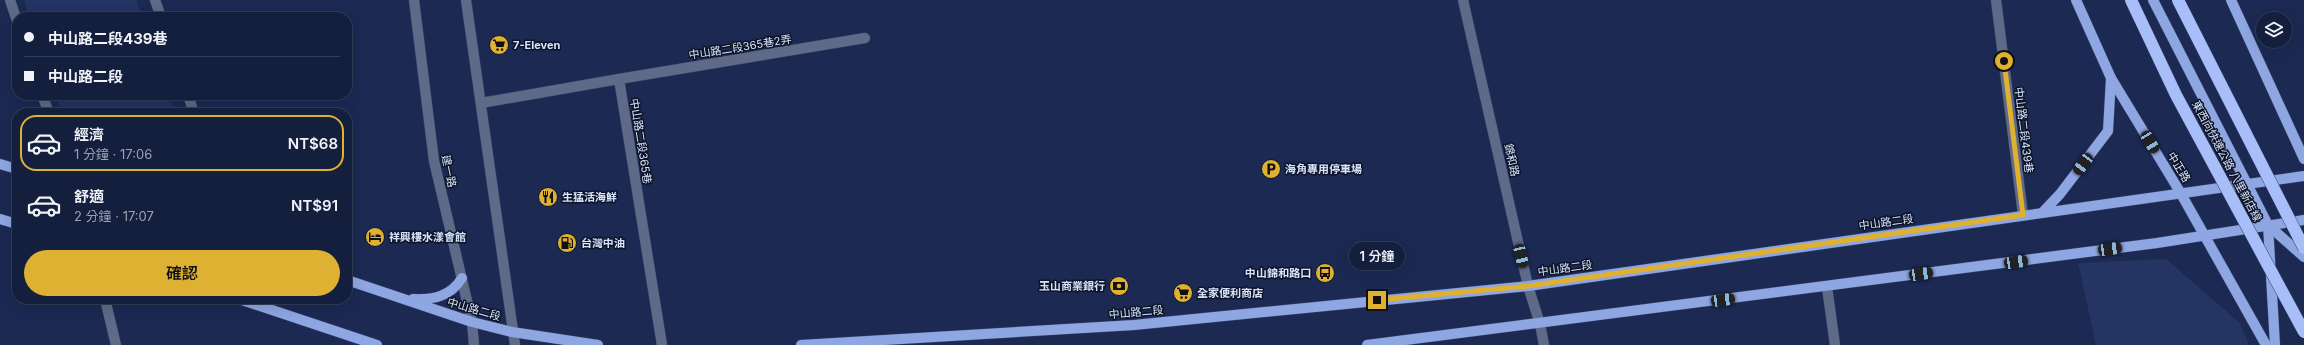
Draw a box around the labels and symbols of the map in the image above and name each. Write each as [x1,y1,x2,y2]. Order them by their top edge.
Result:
street label: 中山路二段365巷2弄 [688,32,792,62]
supermarket icon: 7-Eleven [488,34,510,56]
place label: 7-Eleven [513,38,561,52]
route start [1995,52,2013,70]
street label: 中山路二段439巷 [2012,86,2036,174]
street label: 中山路二段365巷 [627,97,655,185]
street label: 東西向快速公路 八里新店線 [2189,98,2265,224]
car [2139,129,2161,155]
street label: 錦和路 [1501,142,1523,178]
street label: 中正路 [2165,149,2193,185]
car [2071,151,2095,177]
street label: 建一路 [439,153,459,189]
parking icon: 海角專用停車場 [1260,158,1282,180]
place label: 海角專用停車場 [1285,162,1362,176]
restaurant icon: 生猛活海鮮 [537,186,559,208]
place label: 生猛活海鮮 [562,190,617,204]
street label: 中山路二段 [1858,211,1914,233]
hotel icon: 祥興樓水漾會館 [364,226,386,248]
place label: 祥興樓水漾會館 [389,230,466,244]
fuel station icon: 台灣中油 [556,232,578,254]
place label: 台灣中油 [581,236,625,250]
car [2097,241,2123,257]
callout: 1 分鐘 [1349,242,1405,270]
car [1512,243,1530,269]
car [2003,254,2029,270]
street label: 中山路二段 [1537,257,1593,279]
bus stop icon: 中山錦和路口 [1314,262,1336,284]
place label: 中山錦和路口 [1245,266,1311,280]
car [1908,266,1934,282]
bank icon: 玉山商業銀行 [1108,275,1130,297]
place label: 玉山商業銀行 [1039,279,1105,293]
supermarket icon: 全家便利商店 [1172,282,1194,304]
place label: 全家便利商店 [1197,286,1263,300]
route end [1368,291,1386,309]
car [1710,293,1736,307]
street label: 中山路二段 [446,295,502,323]
street label: 中山路二段 [1108,303,1164,321]

